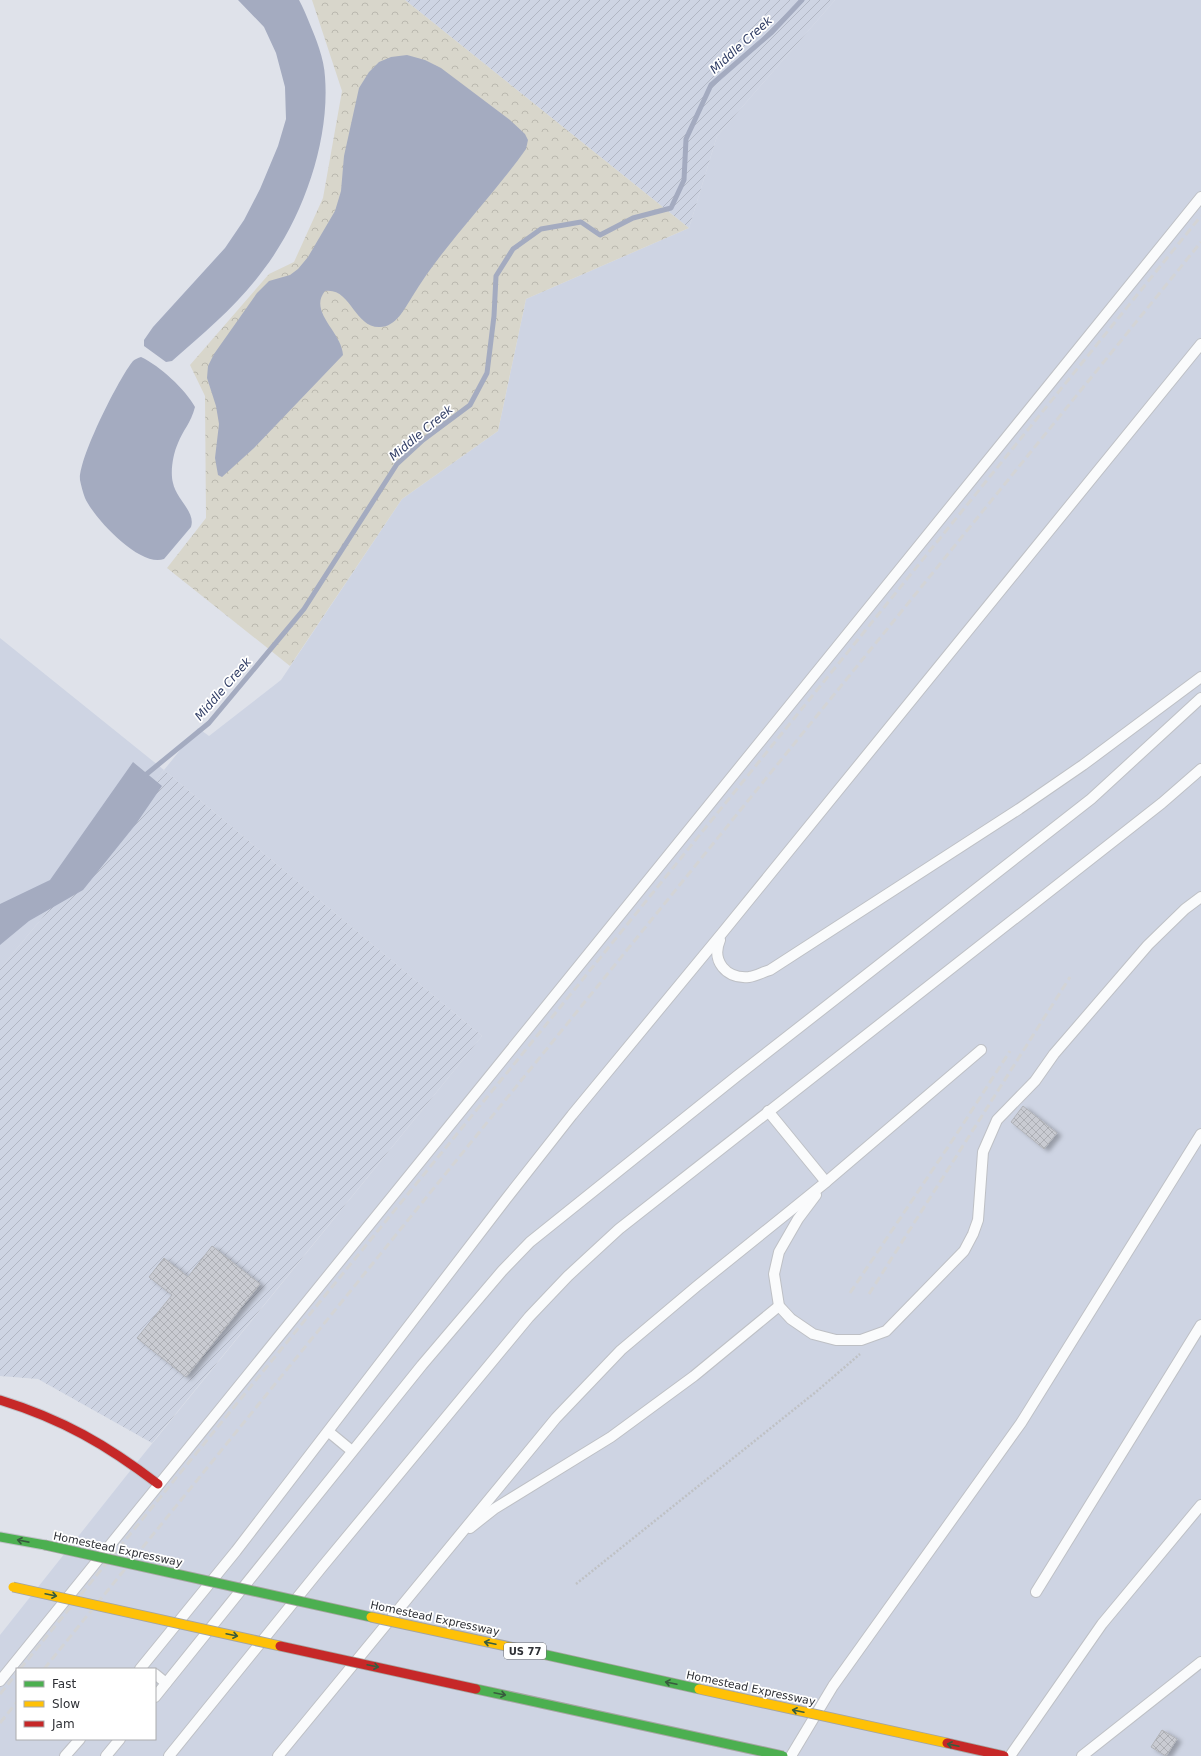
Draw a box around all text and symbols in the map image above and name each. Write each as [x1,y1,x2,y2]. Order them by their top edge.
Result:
water label: Middle Creek [707,13,776,76]
water label: Middle Creek [386,402,456,464]
water label: Middle Creek [192,654,255,723]
street label: Homestead Expressway [52,1529,184,1570]
one-way arrow [17,1536,30,1544]
one-way arrow [44,1592,57,1600]
street label: Homestead Expressway [369,1598,501,1639]
one-way arrow [226,1632,239,1640]
one-way arrow [484,1638,497,1646]
road number: US 77 [504,1643,546,1659]
one-way arrow [366,1662,379,1670]
legend [16,1668,156,1740]
street label: Homestead Expressway [685,1668,817,1709]
text: Fast [52,1677,76,1691]
one-way arrow [665,1678,678,1686]
one-way arrow [493,1690,506,1698]
text: Slow [52,1697,80,1711]
one-way arrow [792,1706,805,1714]
text: Jam [51,1717,75,1731]
one-way arrow [946,1740,959,1748]

